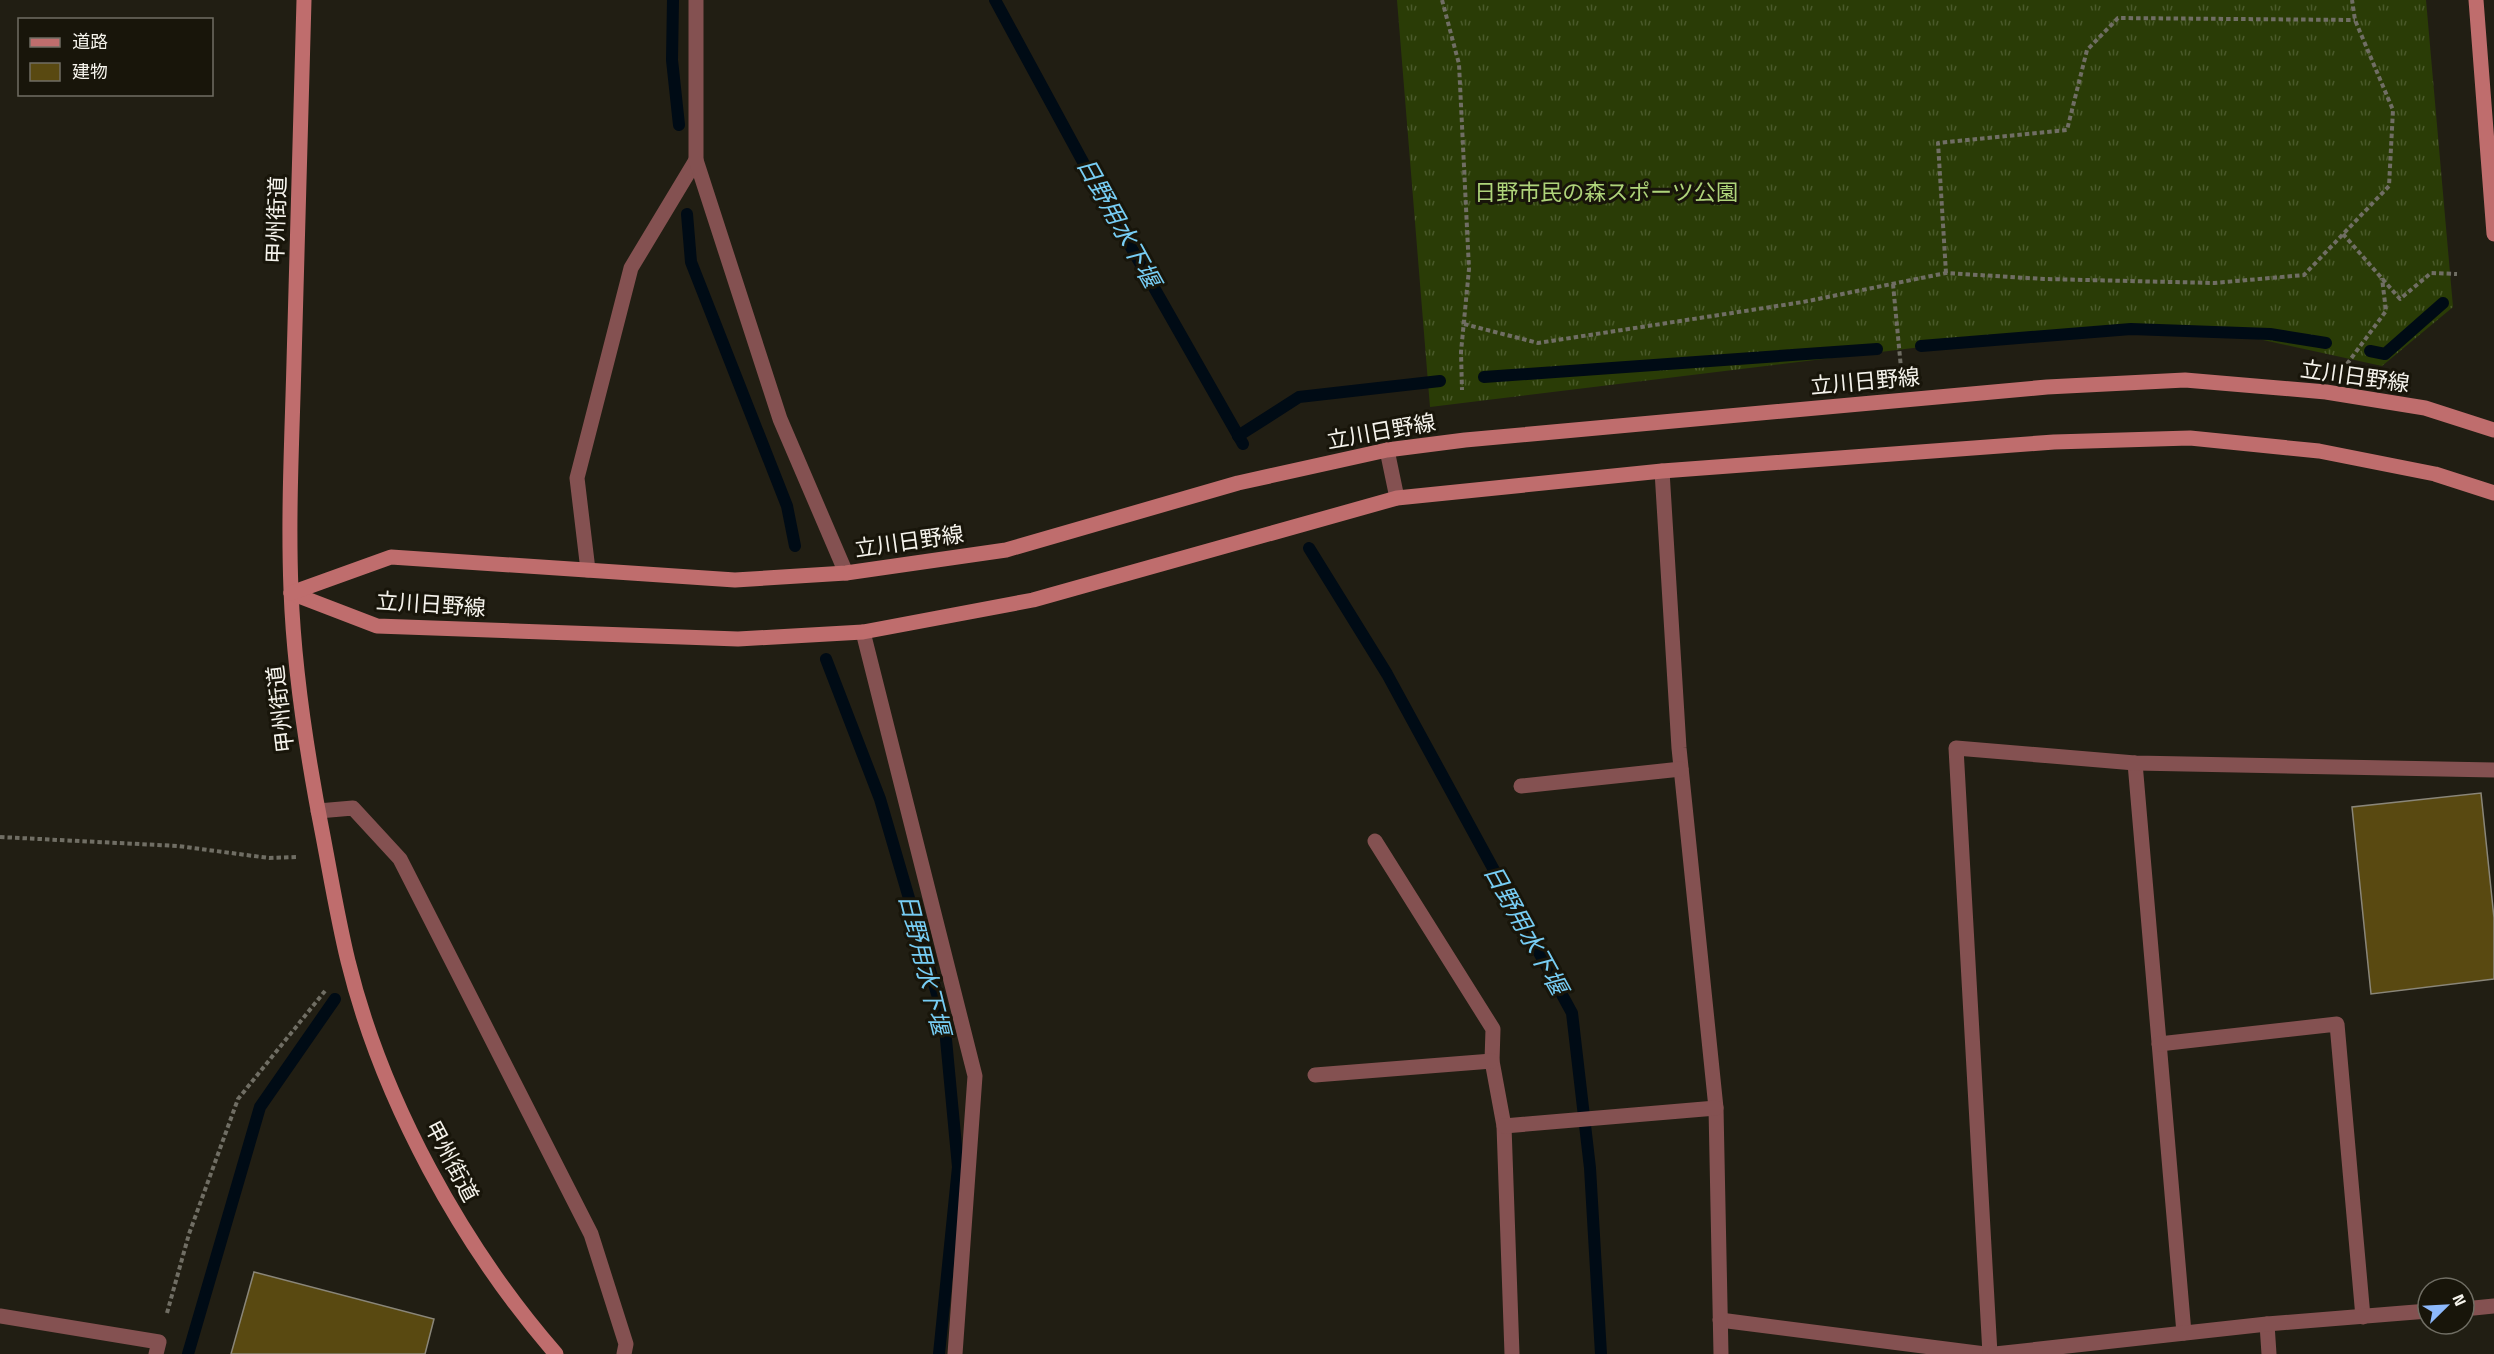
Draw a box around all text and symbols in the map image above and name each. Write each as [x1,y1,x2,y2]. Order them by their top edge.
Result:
legend [18,18,213,96]
text: 道路 [72,28,108,55]
text: 建物 [72,58,108,85]
water label: 日野用水下堰 [1068,150,1172,297]
street label: 甲州街道 [257,175,295,265]
park label: 日野市民の森スポーツ公園 [1474,175,1738,209]
street label: 立川日野線 [2298,352,2412,400]
street label: 立川日野線 [1809,359,1921,403]
street label: 立川日野線 [1324,405,1438,457]
street label: 立川日野線 [852,517,966,565]
street label: 立川日野線 [375,583,487,625]
street label: 甲州街道 [258,663,302,755]
water label: 日野用水下堰 [1475,857,1579,1004]
water label: 日野用水下堰 [890,890,961,1042]
street label: 甲州街道 [416,1114,488,1208]
north arrow [2416,1276,2476,1336]
text: N [2446,1290,2473,1310]

